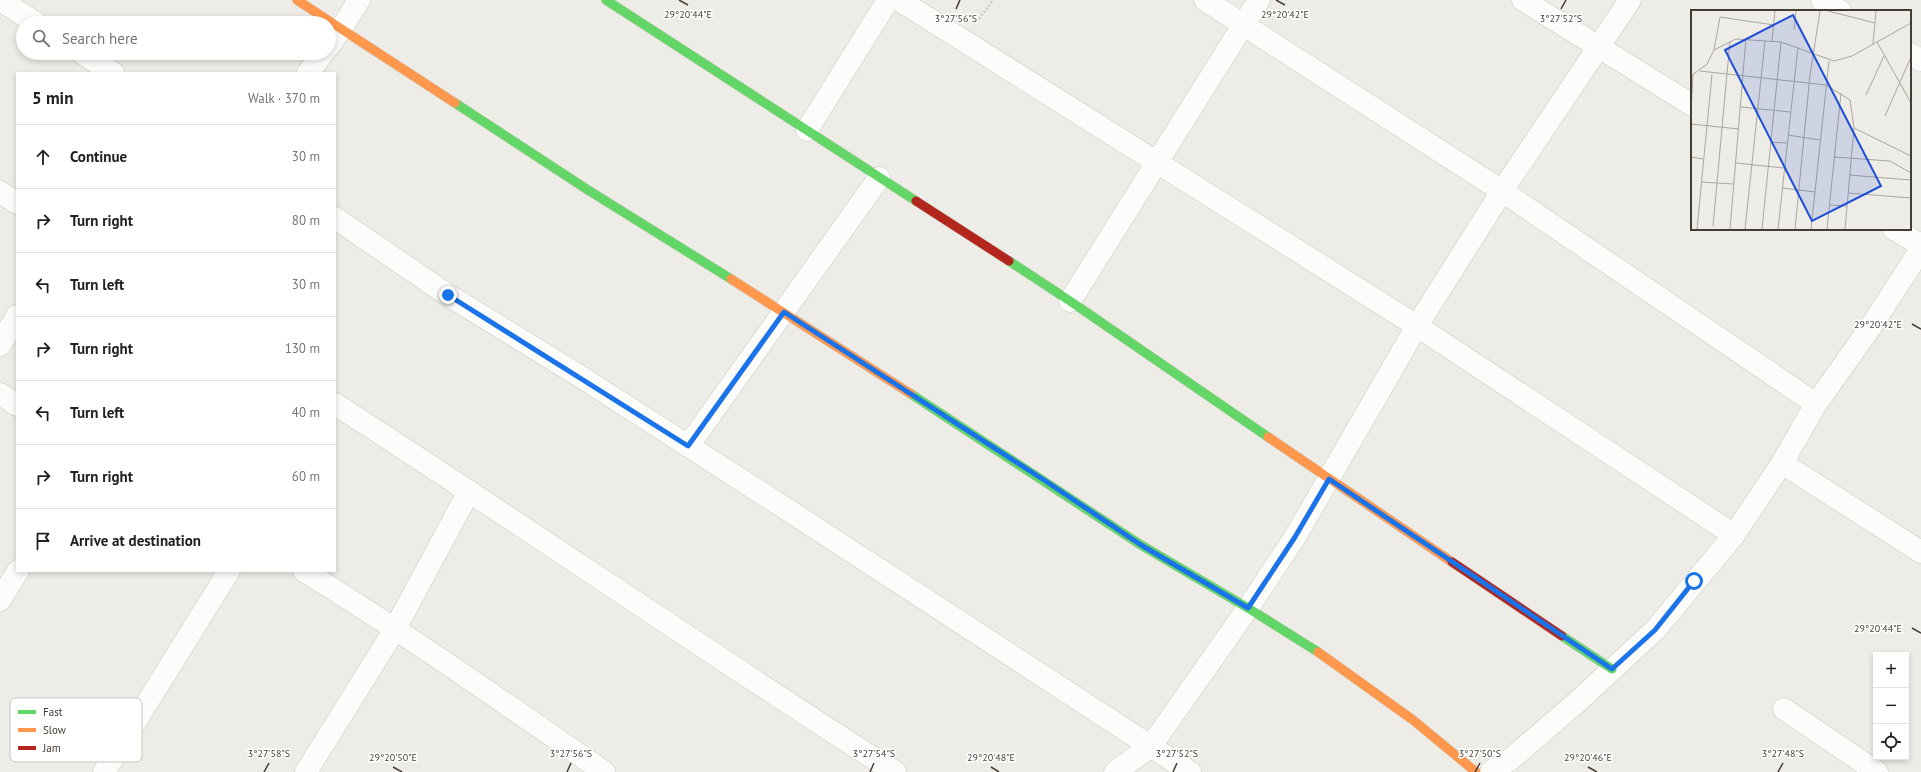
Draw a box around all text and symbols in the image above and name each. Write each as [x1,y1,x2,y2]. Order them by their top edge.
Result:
text: 29°20'44"E [664,8,712,21]
text: 29°20'42"E [1261,8,1309,21]
inset map [1691,10,1911,230]
text: 3°27'56"S [935,12,977,25]
text: 3°27'52"S [1540,12,1582,25]
search box [16,16,336,60]
icon: search [30,27,52,49]
text: Search here [62,29,138,48]
text: 5 min [32,87,73,109]
text: Walk · 370 m [248,90,320,107]
icon: ahead [32,146,54,168]
text: Continue [70,147,127,166]
text: 30 m [292,148,320,165]
icon: right [32,210,54,232]
text: Turn right [70,211,133,230]
text: 80 m [292,212,320,229]
icon: left [32,274,54,296]
text: Turn left [70,275,124,294]
text: 30 m [292,276,320,293]
route end [439,286,457,304]
text: 29°20'42"E [1854,318,1902,331]
icon: right [32,338,54,360]
text: Turn right [70,339,133,358]
text: 130 m [285,340,320,357]
icon: left [32,402,54,424]
text: Turn left [70,403,124,422]
text: 40 m [292,404,320,421]
icon: right [32,466,54,488]
text: Turn right [70,467,133,486]
text: 60 m [292,468,320,485]
icon: arrive [32,530,54,552]
text: Arrive at destination [70,531,201,550]
route start [1685,572,1703,590]
text: 29°20'44"E [1854,622,1902,635]
map controls [1873,652,1909,760]
button: + [1873,652,1909,688]
button: − [1873,688,1909,724]
legend [10,698,142,762]
text: Fast [43,705,63,719]
text: Slow [43,723,66,737]
button: locate [1873,724,1909,760]
text: Jam [42,741,61,755]
text: 3°27'58"S [248,747,290,760]
text: 3°27'56"S [550,747,592,760]
text: 3°27'54"S [853,747,895,760]
text: 3°27'52"S [1156,747,1198,760]
text: 3°27'50"S [1459,747,1501,760]
text: 3°27'48"S [1762,747,1804,760]
text: 29°20'50"E [369,751,417,764]
text: 29°20'48"E [967,751,1015,764]
text: 29°20'46"E [1564,751,1612,764]

